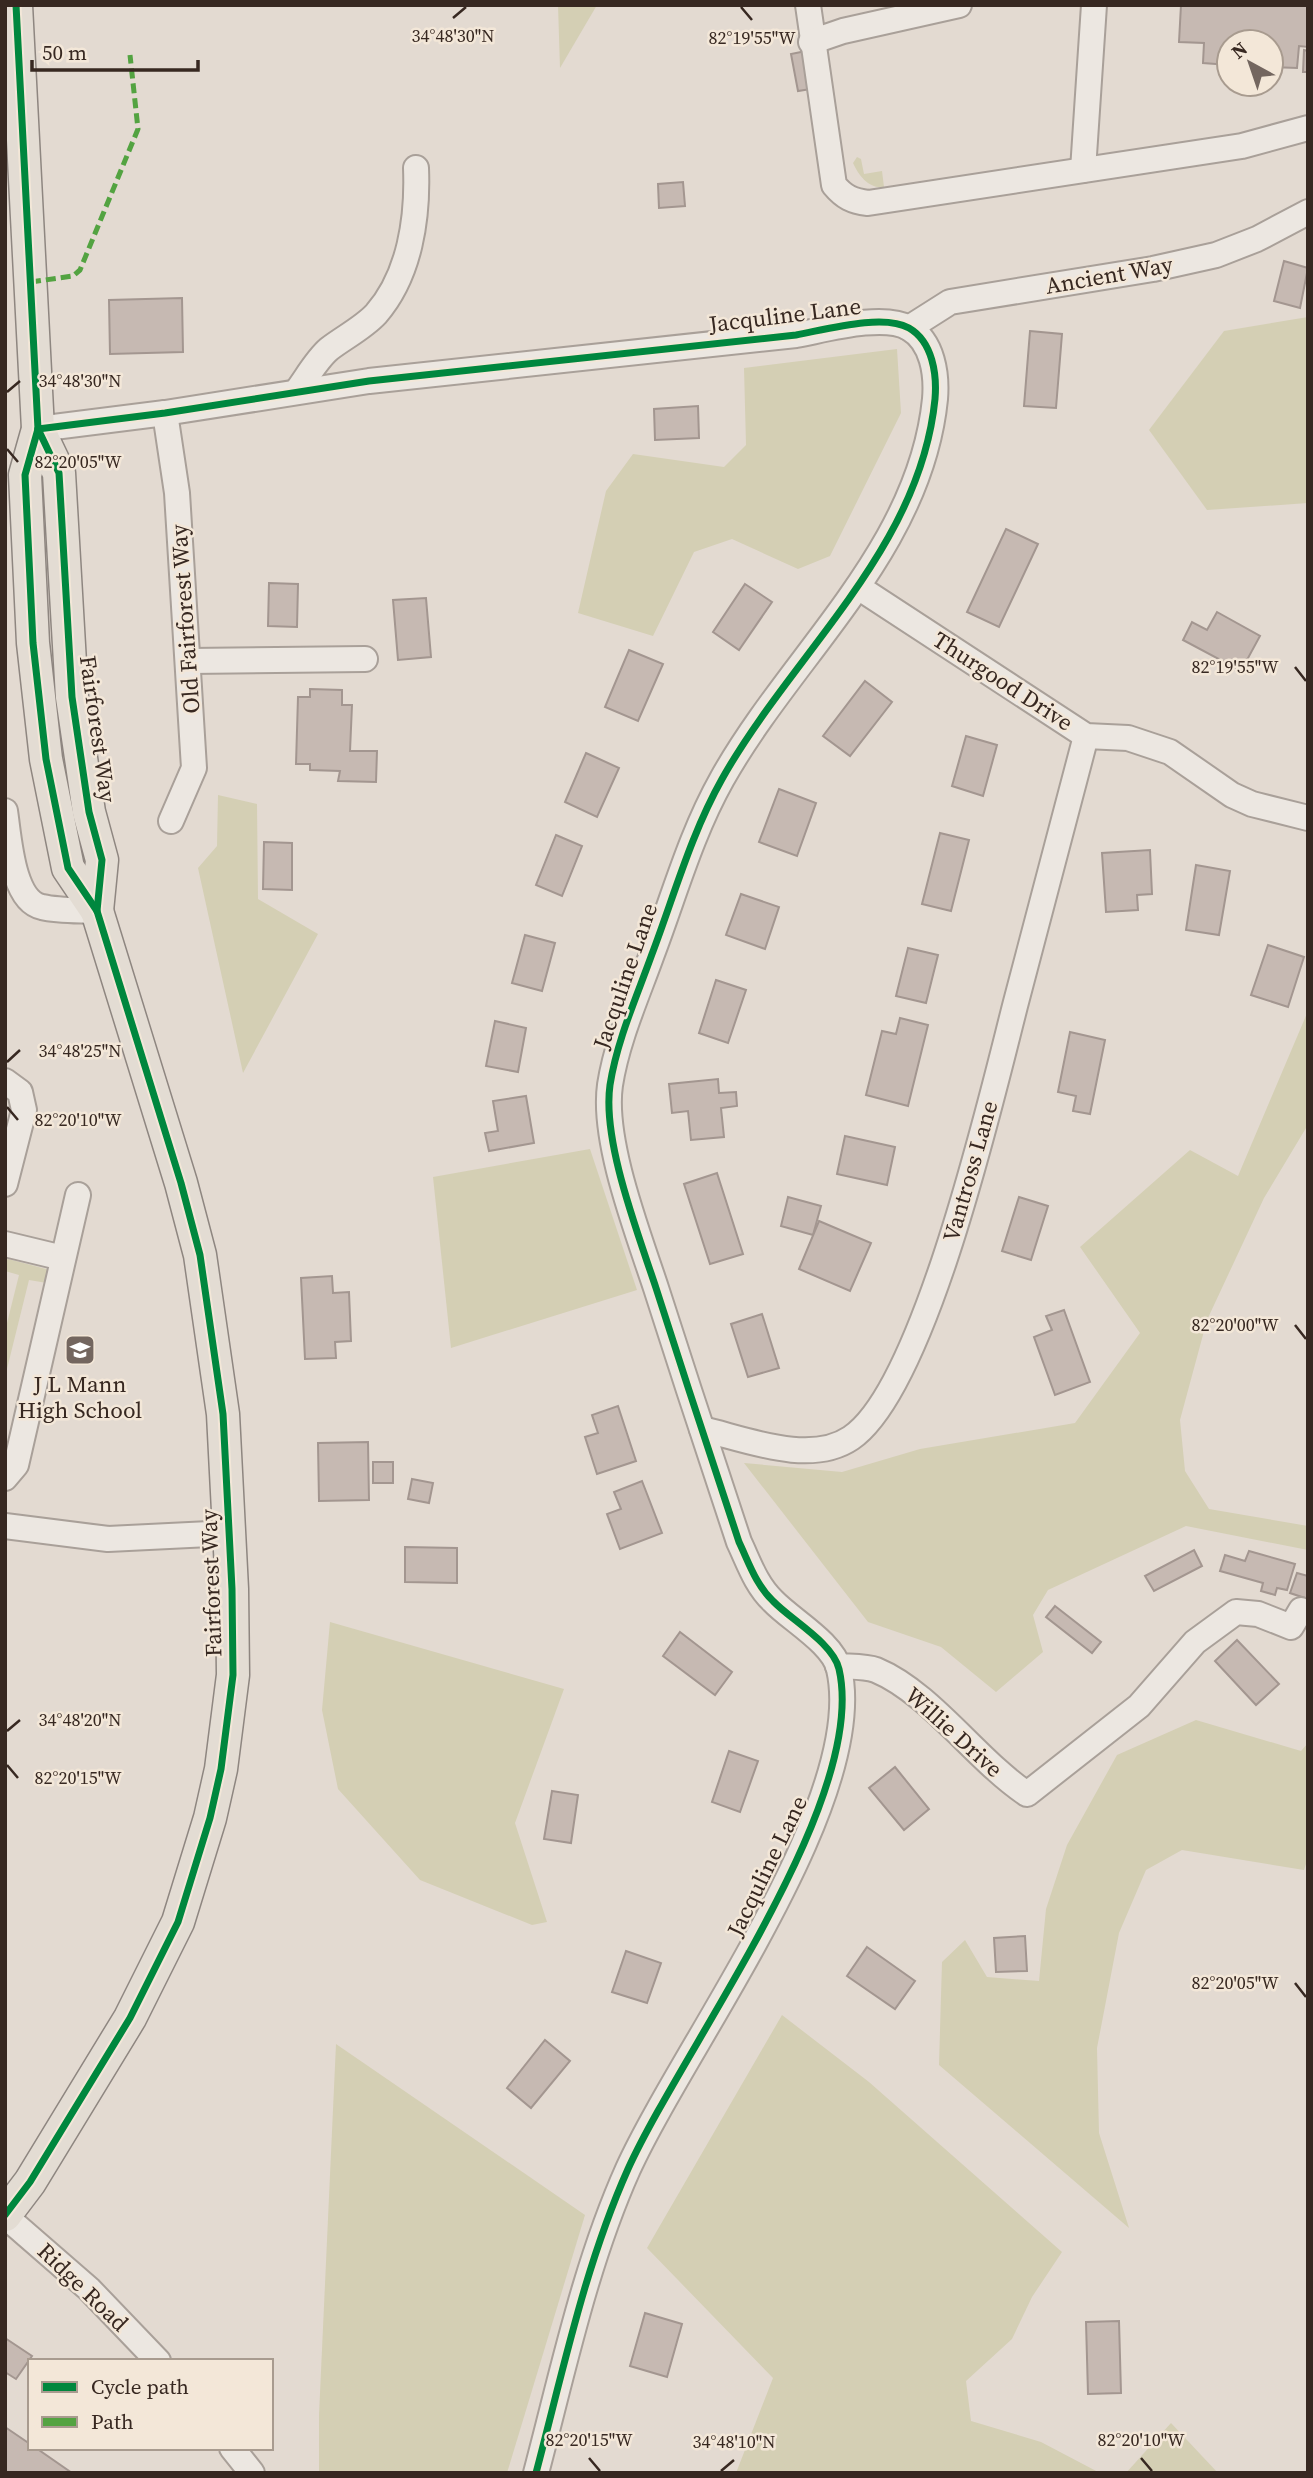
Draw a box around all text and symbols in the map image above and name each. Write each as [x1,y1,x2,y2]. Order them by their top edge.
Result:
text: 34°48'30"N [412,23,494,48]
text: 82°19'55"W [709,25,796,50]
scale bar [32,28,198,72]
north arrow [1215,28,1285,98]
text: N [1225,35,1253,64]
text: 50 m [42,38,87,67]
street label: Ancient Way [1043,248,1175,302]
street label: Jacquline Lane [706,290,863,340]
text: 34°48'30"N [39,368,121,393]
text: 82°20'05"W [35,449,122,474]
street label: Old Fairforest Way [162,523,208,715]
street label: Thurgood Drive [927,624,1079,738]
street label: Fairforest Way [72,653,124,805]
text: 82°19'55"W [1192,654,1279,679]
street label: Jacquline Lane [585,899,665,1054]
text: 34°48'25"N [39,1038,121,1063]
street label: Vantross Lane [935,1097,1005,1245]
text: 82°20'10"W [35,1107,122,1132]
text: 82°20'00"W [1192,1312,1279,1337]
school or university icon: J L Mann High School [63,1333,97,1367]
place label: J L Mann High School [18,1368,142,1426]
street label: Fairforest Way [192,1508,230,1658]
street label: Willie Drive [898,1679,1010,1785]
text: 34°48'20"N [39,1707,121,1732]
text: 82°20'15"W [35,1765,122,1790]
street label: Jacquline Lane [719,1790,815,1943]
text: 82°20'05"W [1192,1970,1279,1995]
street label: Ridge Road [30,2235,136,2339]
legend [28,2359,273,2450]
text: Cycle path [91,2372,189,2401]
text: Path [91,2407,134,2436]
text: 82°20'15"W [546,2427,633,2452]
text: 82°20'10"W [1098,2427,1185,2452]
text: 34°48'10"N [693,2429,775,2454]

